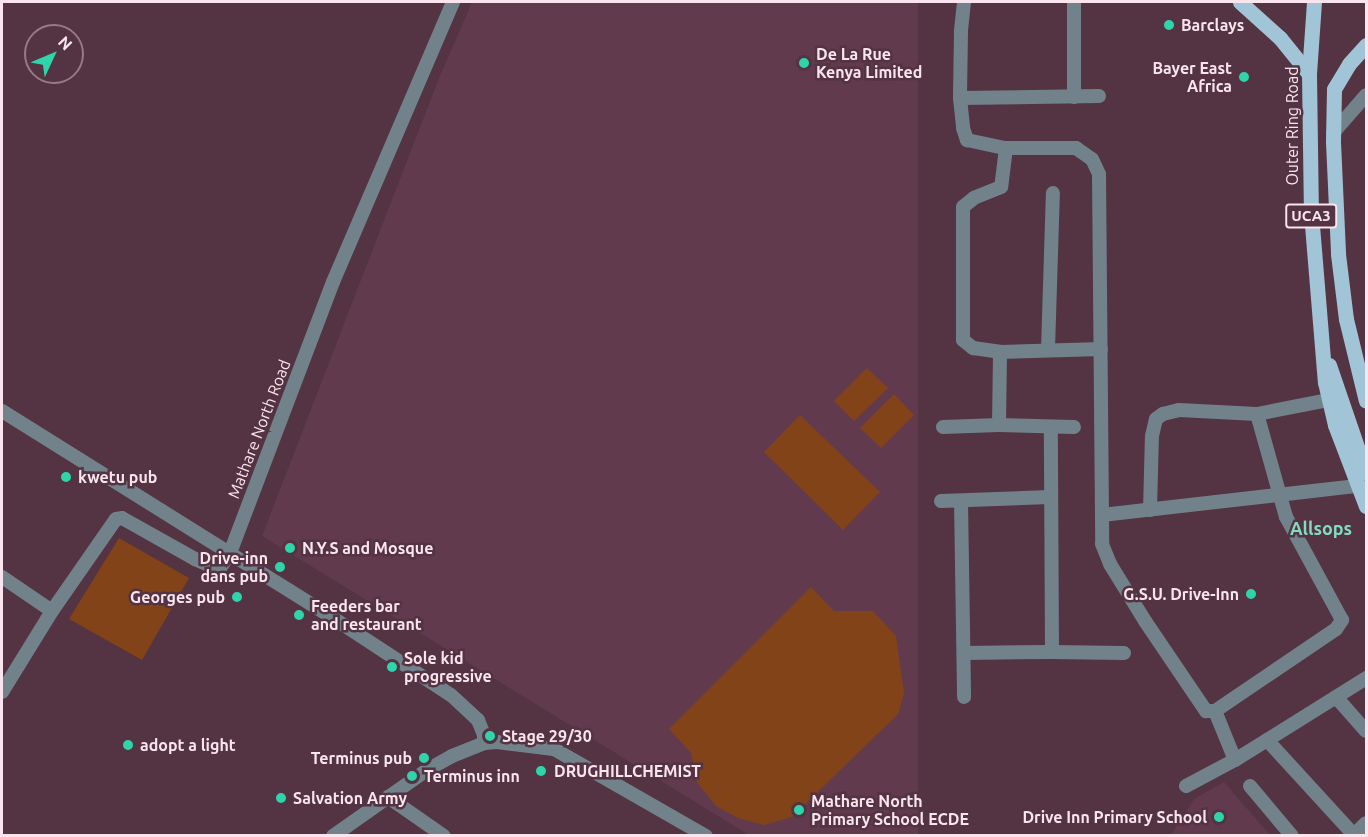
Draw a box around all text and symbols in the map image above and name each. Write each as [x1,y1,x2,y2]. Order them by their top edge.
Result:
place label: Barclays [1181,15,1244,35]
marker: Barclays [1162,18,1176,32]
north arrow [24,24,84,84]
text: N [55,32,76,53]
place label: De La Rue Kenya Limited [816,44,922,82]
marker: De La Rue Kenya Limited [797,56,811,70]
place label: Bayer East Africa [1152,58,1232,96]
street label: Outer Ring Road [1282,66,1302,186]
marker: Bayer East Africa [1237,70,1251,84]
road number: UCA3 [1284,204,1338,228]
street label: Mathare North Road [224,357,294,501]
place label: kwetu pub [78,467,157,487]
marker: kwetu pub [59,470,73,484]
district label: Allsops [1290,517,1352,539]
place label: N.Y.S and Mosque [302,538,433,558]
marker: N.Y.S and Mosque [283,541,297,555]
place label: Drive-inn dans pub [200,548,268,586]
marker: Drive-inn dans pub [273,560,287,574]
place label: G.S.U. Drive-Inn [1123,584,1239,604]
place label: Georges pub [130,587,225,607]
marker: G.S.U. Drive-Inn [1244,587,1258,601]
marker: Georges pub [230,590,244,604]
place label: Feeders bar and restaurant [311,596,422,634]
marker: Feeders bar and restaurant [292,608,306,622]
place label: Sole kid progressive [404,648,492,686]
marker: Sole kid progressive [385,660,399,674]
place label: Stage 29/30 [502,726,592,746]
marker: Stage 29/30 [483,729,497,743]
place label: adopt a light [140,735,236,755]
marker: adopt a light [121,738,135,752]
place label: Terminus pub [311,748,412,768]
marker: Terminus pub [417,751,431,765]
place label: DRUGHILLCHEMIST [554,761,701,781]
marker: DRUGHILLCHEMIST [532,762,550,780]
place label: Terminus inn [424,766,520,786]
marker: Terminus inn [405,769,419,783]
place label: Salvation Army [293,788,407,808]
marker: Salvation Army [274,791,288,805]
place label: Mathare North Primary School ECDE [811,791,969,829]
marker: Mathare North Primary School ECDE [792,803,806,817]
place label: Drive Inn Primary School [1022,807,1207,827]
marker: Drive Inn Primary School [1212,810,1226,824]

